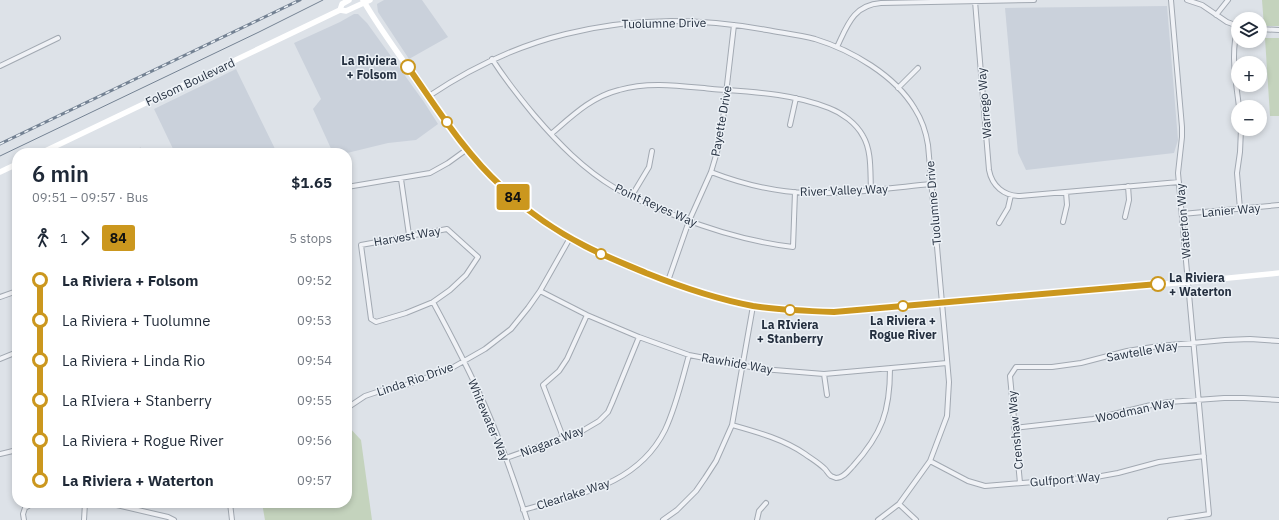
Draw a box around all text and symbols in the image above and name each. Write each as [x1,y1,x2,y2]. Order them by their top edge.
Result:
map controls [1231,12,1267,136]
button: layers [1231,12,1267,48]
street label: Tuolumne Drive [622,15,707,31]
place label: La Riviera + Folsom [341,53,397,82]
street label: Folsom Boulevard [143,55,237,109]
button: + [1231,56,1267,92]
marker: La Riviera + Folsom [400,59,416,75]
street label: Warrego Way [973,67,995,139]
street label: Payette Drive [707,84,735,158]
button: − [1231,100,1267,136]
unlabelled marker [441,116,453,128]
text: 6 min [32,159,89,188]
street label: Tuolumne Drive [922,160,944,246]
text: $1.65 [291,173,332,192]
street label: Point Reyes Way [612,180,700,230]
street label: River Valley Way [800,181,888,199]
street label: Waterton Way [1172,183,1194,259]
line badge: 84 [495,184,531,210]
text: 84 [505,188,521,206]
text: 09:51 – 09:57 · Bus [32,189,148,206]
street label: Lanier Way [1201,200,1261,220]
street label: Harvest Way [372,223,442,249]
icon: walk [32,227,54,249]
icon: forward [74,227,96,249]
text: 84 [110,229,127,247]
text: 1 [60,230,68,247]
text: 5 stops [289,230,332,247]
unlabelled marker [595,248,607,260]
place label: La Riviera + Waterton [1169,270,1232,299]
text: La Riviera + Folsom [62,271,198,290]
text: 09:52 [297,272,332,289]
marker: La Riviera + Waterton [1150,276,1166,292]
marker: La Riviera + Rogue River [897,300,909,312]
marker: La RIviera + Stanberry [784,304,796,316]
text: La Riviera + Tuolumne [62,311,211,330]
text: 09:53 [297,312,332,329]
place label: La Riviera + Rogue River [869,313,937,342]
place label: La RIviera + Stanberry [757,317,824,346]
street label: Sawtelle Way [1105,337,1179,365]
street label: Rawhide Way [700,349,774,377]
text: La Riviera + Linda Rio [62,351,205,370]
text: 09:54 [297,352,332,369]
street label: Linda Rio Drive [375,359,456,399]
street label: Whitewater Way [465,377,513,463]
street label: Crenshaw Way [1004,390,1026,470]
text: La RIviera + Stanberry [62,391,212,410]
text: 09:55 [297,392,332,409]
street label: Woodman Way [1094,394,1176,426]
street label: Niagara Way [518,422,586,460]
text: La Riviera + Rogue River [62,431,224,450]
text: 09:56 [297,432,332,449]
street label: Gulfport Way [1029,468,1101,490]
text: La Riviera + Waterton [62,471,214,490]
text: 09:57 [297,472,332,489]
street label: Clearlake Way [534,475,612,513]

